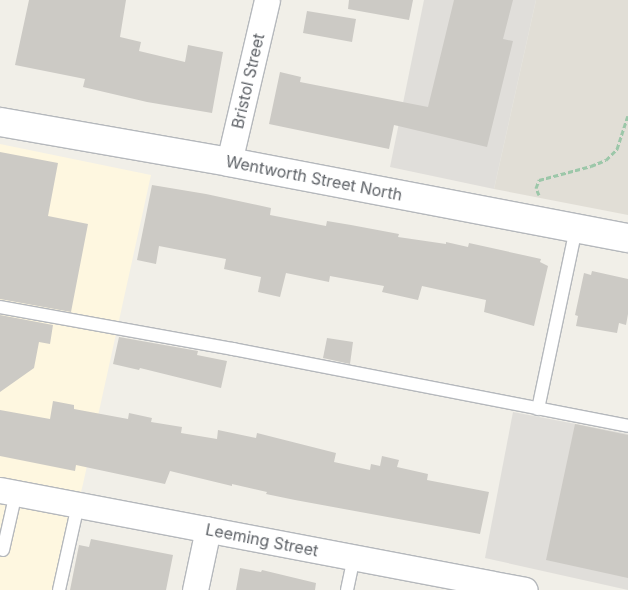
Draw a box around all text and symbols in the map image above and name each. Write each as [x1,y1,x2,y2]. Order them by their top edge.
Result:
street label: Bristol Street [228,31,268,131]
street label: Wentworth Street North [224,151,404,205]
street label: Leeming Street [204,520,320,560]

